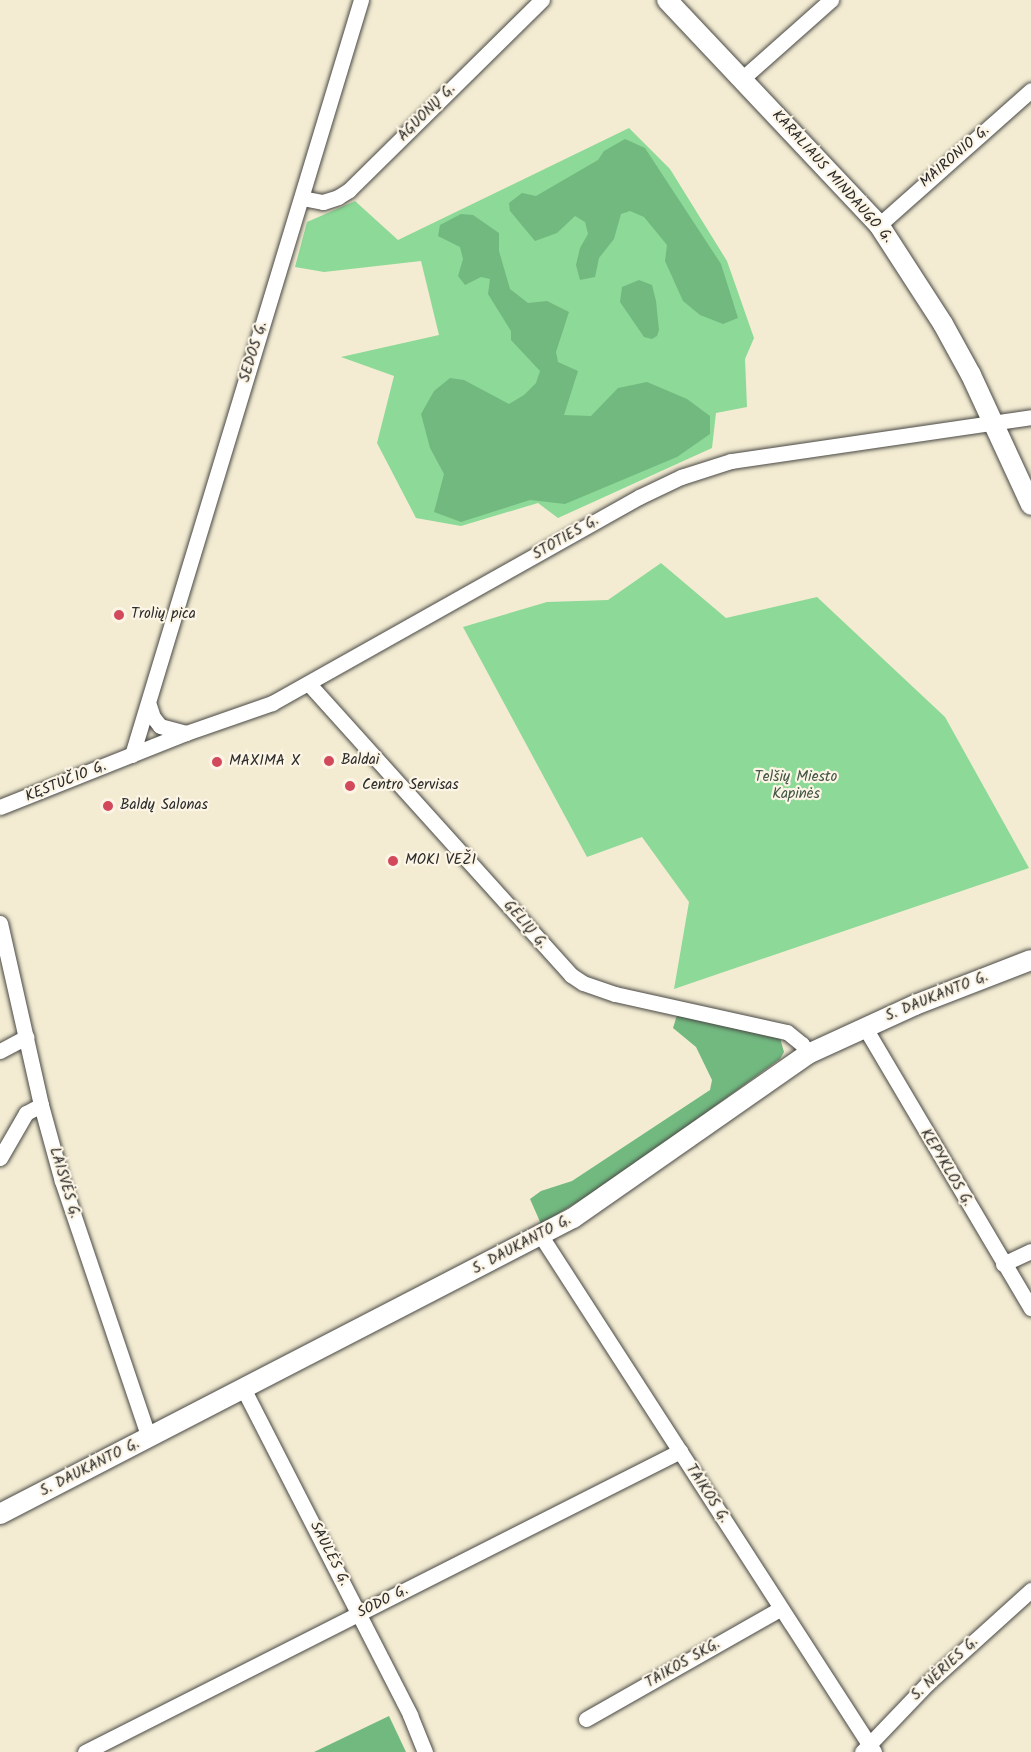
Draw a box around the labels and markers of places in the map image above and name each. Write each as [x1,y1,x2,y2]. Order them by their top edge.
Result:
place label: Trolių pica [131,606,196,624]
marker: Trolių pica [112,608,126,622]
place label: Baldai [341,752,379,770]
place label: MAXIMA X [229,753,300,771]
marker: Baldai [322,754,336,768]
marker: MAXIMA X [210,755,224,769]
place label: Centro Servisas [362,777,459,795]
marker: Centro Servisas [343,779,357,793]
place label: Baldų Salonas [120,797,208,815]
marker: Baldų Salonas [101,799,115,813]
place label: MOKI VEŽI [405,852,476,870]
marker: MOKI VEŽI [386,854,400,868]

